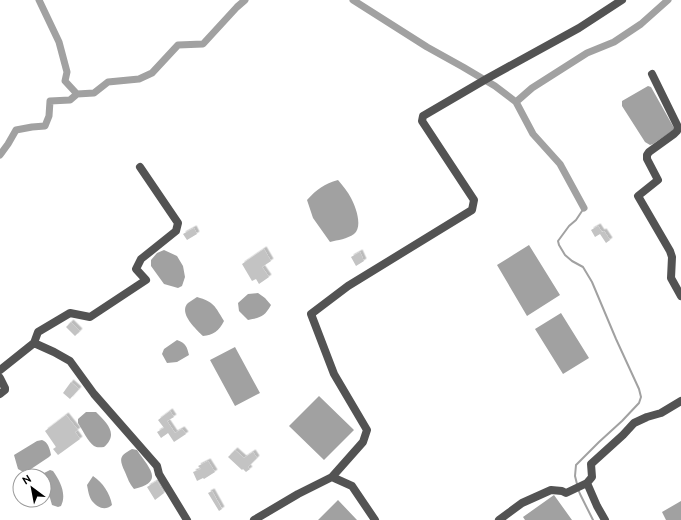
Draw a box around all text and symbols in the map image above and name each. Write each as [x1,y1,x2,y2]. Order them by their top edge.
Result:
north arrow [12,468,52,508]
text: N [20,472,33,487]

